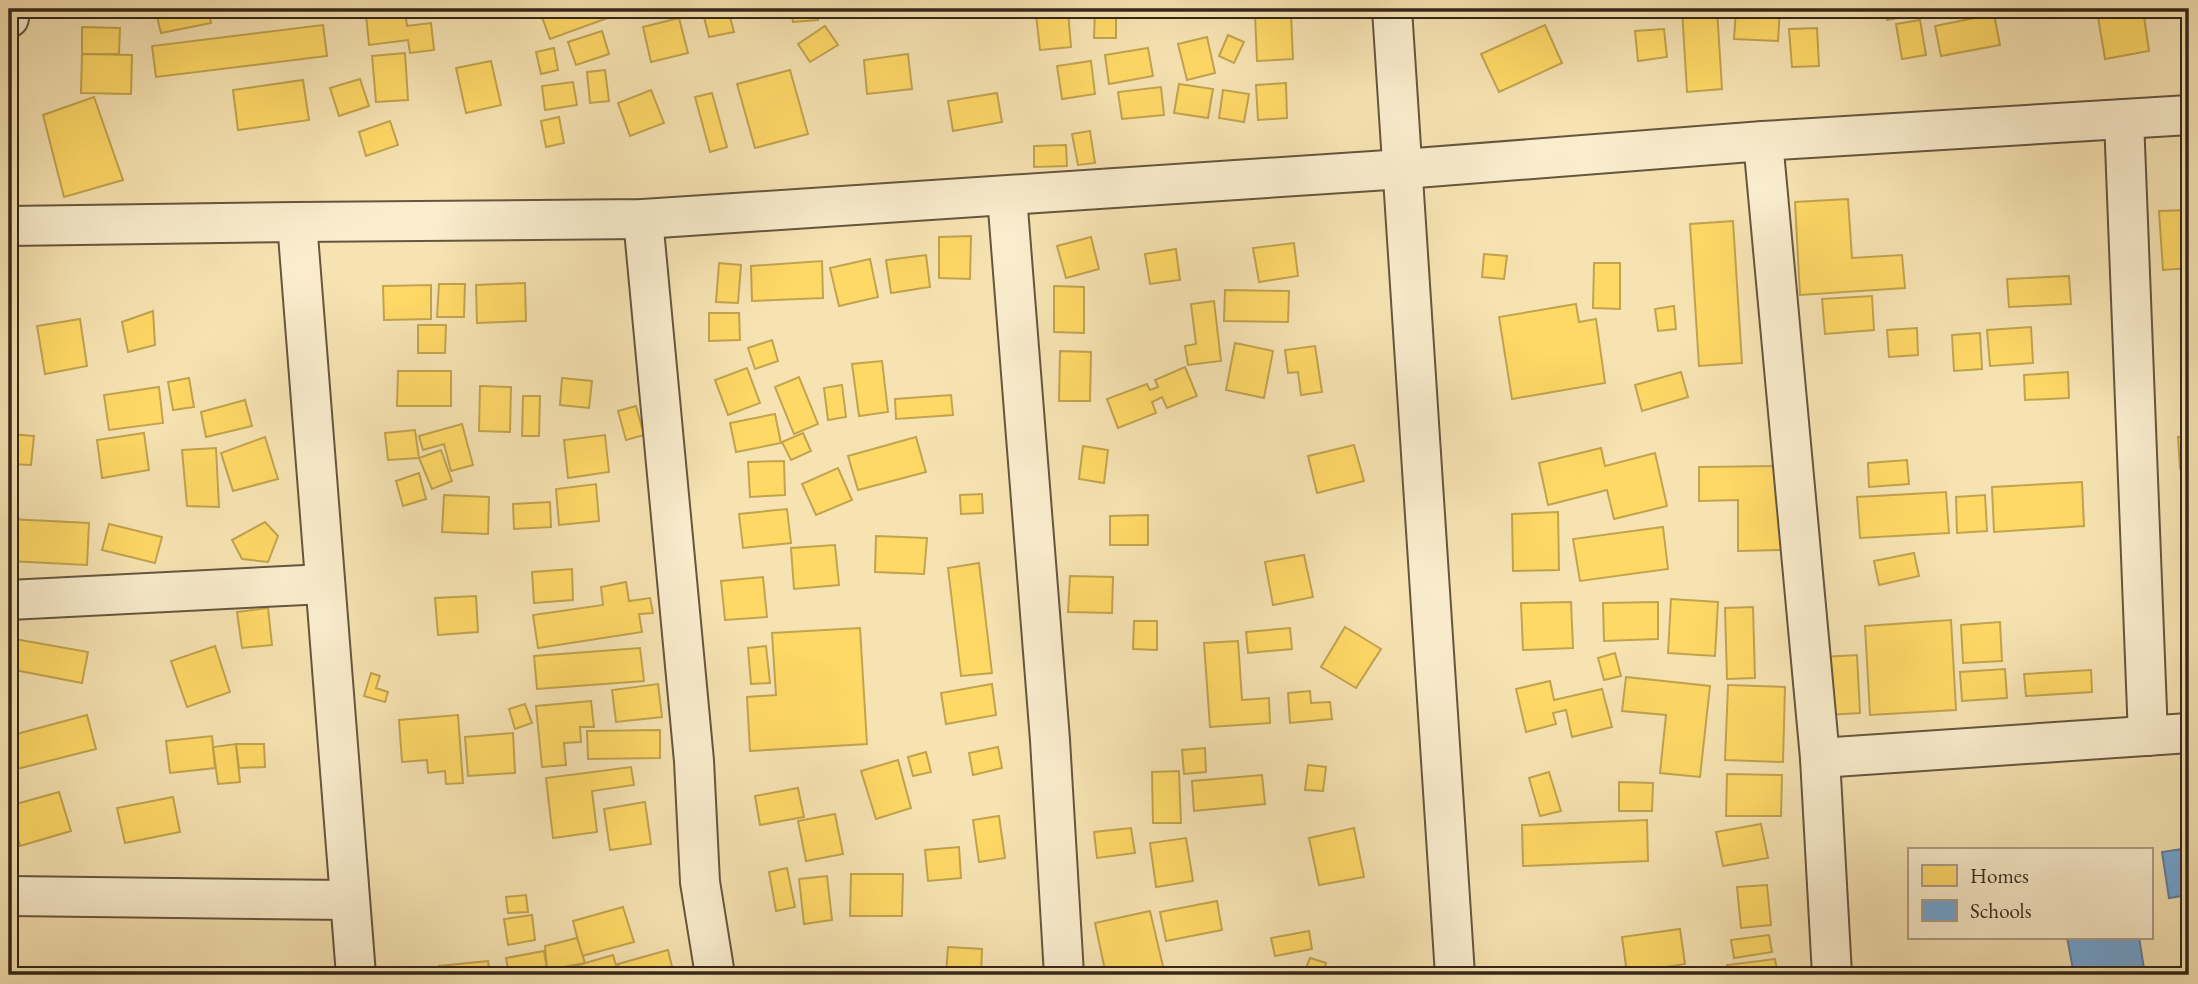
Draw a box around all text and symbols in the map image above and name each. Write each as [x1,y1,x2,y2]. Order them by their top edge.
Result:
legend [1908,848,2152,939]
text: Homes [1970,862,2029,889]
text: Schools [1970,897,2032,924]

